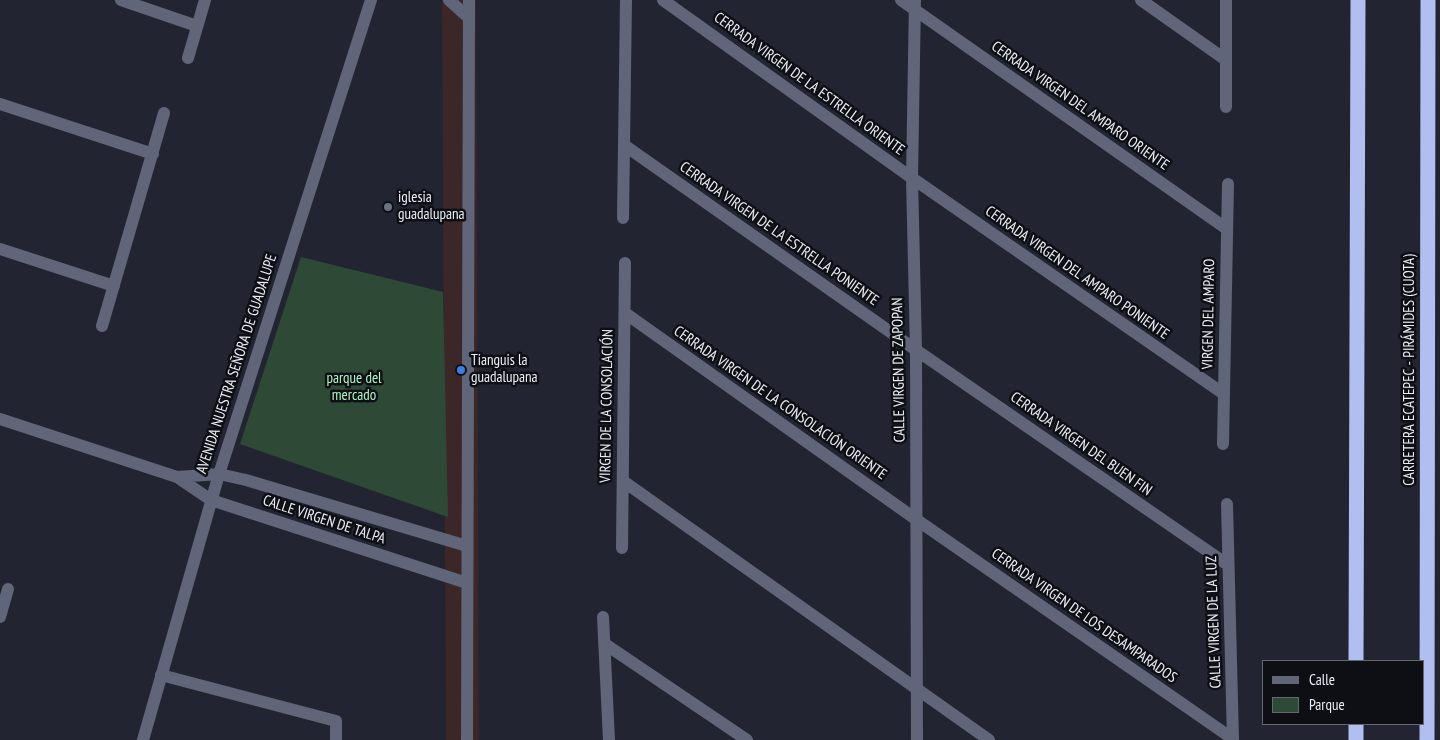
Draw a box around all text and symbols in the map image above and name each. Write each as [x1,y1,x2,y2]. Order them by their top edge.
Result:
street label: CERRADA VIRGEN DE LA ESTRELLA ORIENTE [710,9,908,159]
street label: CERRADA VIRGEN DEL AMPARO ORIENTE [988,38,1172,174]
street label: CERRADA VIRGEN DE LA ESTRELLA PONIENTE [676,158,882,310]
place label: iglesia guadalupana [398,189,465,224]
marker: iglesia guadalupana [382,201,394,213]
street label: CERRADA VIRGEN DEL AMPARO PONIENTE [982,202,1172,344]
street label: AVENIDA NUESTRA SEÑORA DE GUADALUPE [193,252,281,476]
street label: CARRETERA ECATEPEC - PIRÁMIDES (CUOTA) [1401,254,1419,486]
street label: VIRGEN DEL AMPARO [1199,258,1219,370]
street label: CALLE VIRGEN DE ZAPOPAN [889,297,909,443]
street label: CERRADA VIRGEN DE LA CONSOLACIÓN ORIENTE [670,322,890,484]
street label: VIRGEN DE LA CONSOLACIÓN [597,329,617,483]
place label: Tianguis la guadalupana [471,352,538,387]
marker: Tianguis la guadalupana [455,364,467,376]
park label: parque del mercado [326,370,382,405]
street label: CERRADA VIRGEN DEL BUEN FIN [1007,388,1155,500]
street label: CALLE VIRGEN DE TALPA [260,492,388,548]
street label: CERRADA VIRGEN DE LOS DESAMPARADOS [988,545,1180,687]
street label: CALLE VIRGEN DE LA LUZ [1203,555,1225,689]
legend [1262,660,1425,725]
text: Calle [1309,670,1335,689]
text: Parque [1309,695,1345,714]

